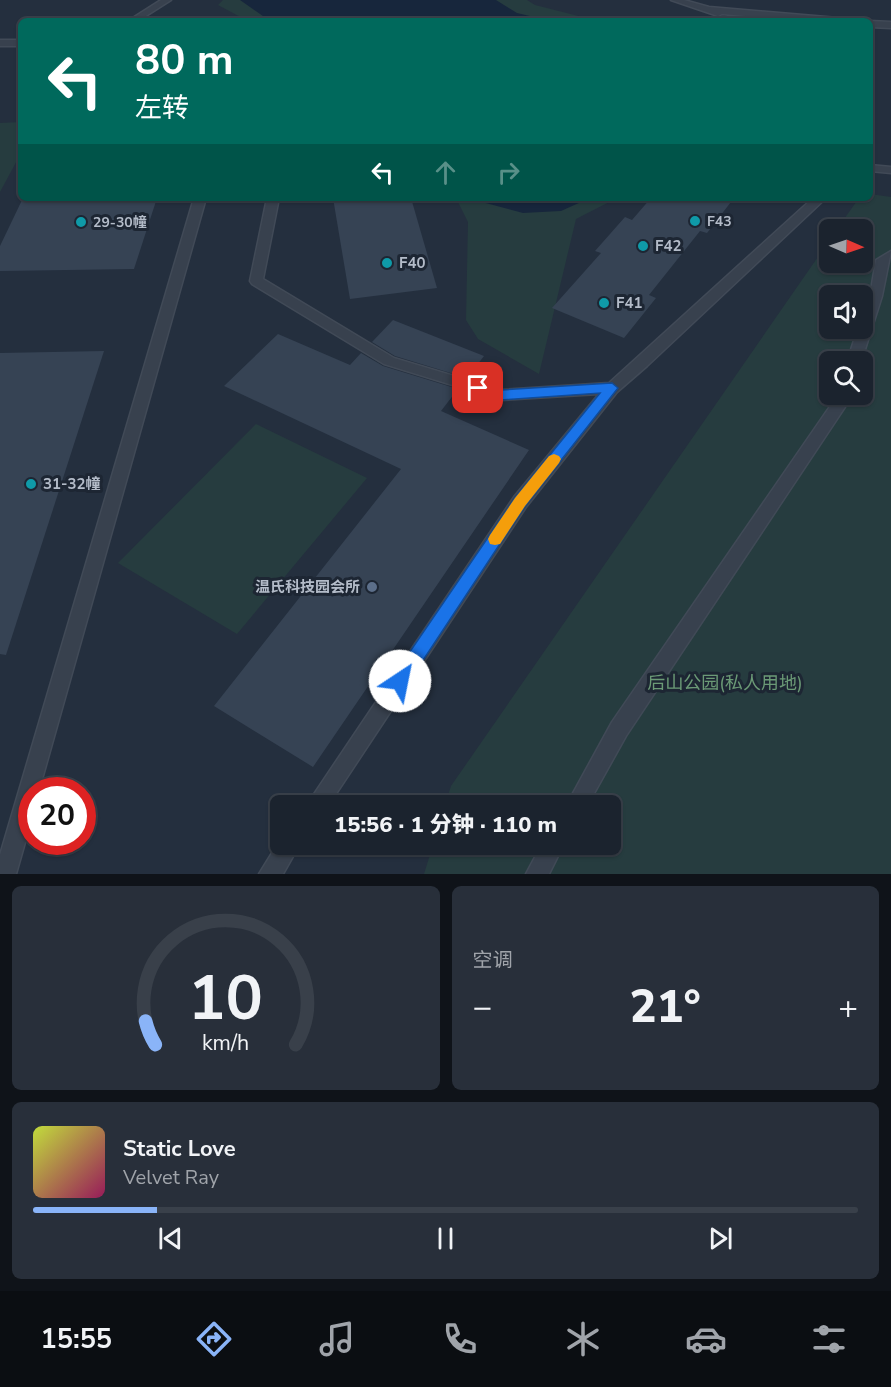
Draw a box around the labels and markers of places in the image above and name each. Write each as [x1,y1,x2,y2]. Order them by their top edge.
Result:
place label: F43 [707,212,732,231]
place label: 29-30幢 [93,213,147,232]
marker: F43 [688,214,702,228]
marker: 29-30幢 [74,215,88,229]
place label: F42 [655,236,681,256]
marker: F42 [636,239,650,253]
place label: F40 [399,253,425,273]
marker: F40 [380,256,394,270]
place label: F41 [616,293,642,313]
marker: F41 [597,296,611,310]
pin [452,362,503,413]
place label: 31-32幢 [43,474,101,494]
marker: 31-32幢 [24,477,38,491]
place label: 温氏科技园会所 [255,577,360,597]
marker: 温氏科技园会所 [365,580,379,594]

